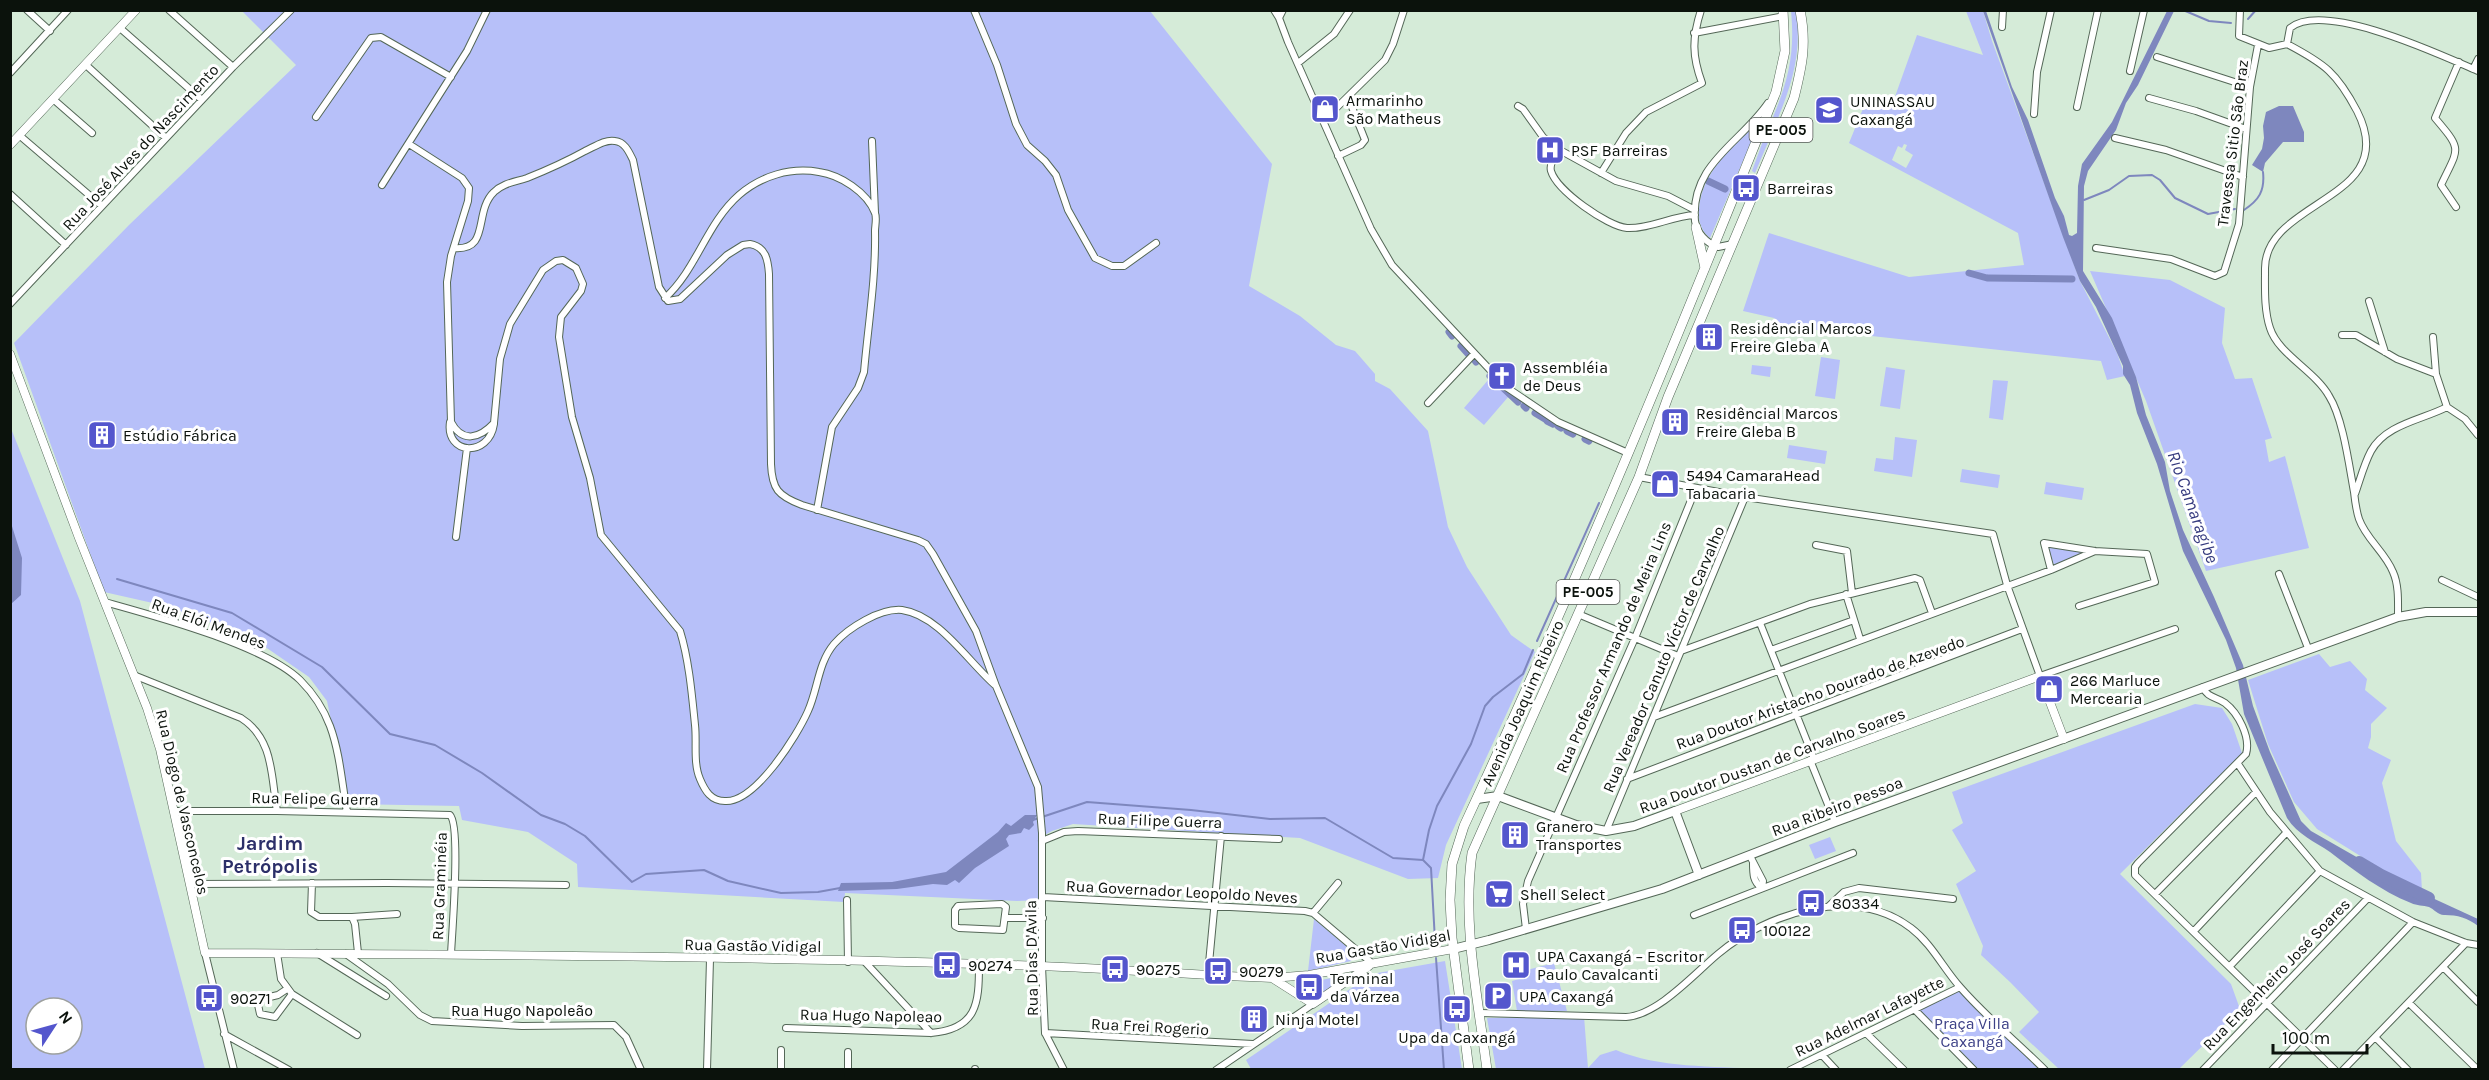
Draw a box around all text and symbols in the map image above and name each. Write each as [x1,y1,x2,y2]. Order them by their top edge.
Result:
street label: Travessa Sitio São Braz [2213,59,2252,228]
street label: Rua José Alves do Nascimento [58,60,223,235]
place label: Armarinho São Matheus [1346,91,1441,128]
place label: UNINASSAU Caxangá [1850,92,1935,129]
shop icon: Armarinho São Matheus [1309,93,1341,125]
school or university icon: UNINASSAU Caxangá [1813,94,1845,126]
road number: PE-005 [1750,118,1812,142]
hospital icon: PSF Barreiras [1534,134,1566,166]
place label: PSF Barreiras [1571,141,1668,160]
bus stop icon: Barreiras [1730,172,1762,204]
place label: Barreiras [1767,179,1833,198]
place label: Residêncial Marcos Freire Gleba A [1730,319,1872,356]
building icon: Residêncial Marcos Freire Gleba A [1693,321,1725,353]
place label: Assembléia de Deus [1523,358,1608,395]
church icon: Assembléia de Deus [1486,360,1518,392]
place label: Residêncial Marcos Freire Gleba B [1696,404,1838,441]
building icon: Residêncial Marcos Freire Gleba B [1659,406,1691,438]
building icon: Estúdio Fábrica [86,419,118,451]
place label: Estúdio Fábrica [123,426,237,445]
water label: Rio Camaragibe [2163,448,2223,566]
place label: 5494 CamaraHead Tabacaria [1686,466,1820,503]
shop icon: 5494 CamaraHead Tabacaria [1649,468,1681,500]
street label: Rua Professor Armando de Meira Lins [1552,519,1675,776]
street label: Rua Vereador Canuto Víctor de Carvalho [1598,523,1728,795]
road number: PE-005 [1556,580,1620,604]
street label: Rua Elói Mendes [149,594,269,653]
street label: Avenida Joaquim Ribeiro [1477,617,1568,789]
street label: Rua Doutor Aristacho Dourado de Azevedo [1673,631,1967,754]
place label: 266 Marluce Mercearia [2070,671,2160,708]
shop icon: 266 Marluce Mercearia [2033,673,2065,705]
street label: Rua Doutor Dustan de Carvalho Soares [1637,703,1908,818]
street label: Rua Diogo de Vasconcelos [152,708,213,897]
street label: Rua Ribeiro Pessoa [1769,773,1905,840]
street label: Rua Felipe Guerra [251,788,379,809]
street label: Rua Filipe Guerra [1097,809,1223,832]
place label: Granero Transportes [1536,817,1622,854]
building icon: Granero Transportes [1499,819,1531,851]
district label: Jardim Petrópolis [222,832,318,878]
street label: Rua Graminéia [428,832,451,940]
street label: Rua Governador Leopoldo Neves [1065,876,1298,907]
supermarket icon: Shell Select [1483,878,1515,910]
place label: Shell Select [1520,885,1605,904]
bus stop icon: 80334 [1795,887,1827,919]
place label: 80334 [1832,894,1879,913]
street label: Rua Engenheiro José Soares [2199,894,2354,1054]
street label: Rua Dias D'Avila [1021,900,1042,1016]
bus stop icon: 100122 [1726,914,1758,946]
place label: 100122 [1763,921,1811,940]
street label: Rua Gastão Vidigal [1314,925,1452,968]
street label: Rua Gastão Vidigal [684,935,822,956]
place label: UPA Caxangá – Escritor Paulo Cavalcanti [1537,947,1704,984]
bus stop icon: 90274 [931,949,963,981]
hospital icon: UPA Caxangá – Escritor Paulo Cavalcanti [1500,949,1532,981]
bus stop icon: 90275 [1099,953,1131,985]
bus stop icon: 90279 [1202,955,1234,987]
place label: 90274 [968,956,1013,975]
place label: 90275 [1136,960,1181,979]
place label: 90279 [1239,962,1284,981]
place label: Terminal da Várzea [1330,969,1400,1006]
bus stop icon: Terminal da Várzea [1293,971,1325,1003]
street label: Rua Adelmar Lafayette [1792,972,1947,1061]
parking icon: UPA Caxangá [1482,980,1514,1012]
bus stop icon: 90271 [193,982,225,1014]
place label: UPA Caxangá [1519,987,1614,1006]
place label: 90271 [230,989,271,1008]
bus stop icon: Upa da Caxangá [1441,993,1473,1025]
north arrow [24,996,84,1056]
street label: Rua Hugo Napoleão [451,1001,593,1020]
building icon: Ninja Motel [1238,1003,1270,1035]
street label: Rua Hugo Napoleao [800,1005,942,1026]
text: N [55,1007,77,1028]
place label: Ninja Motel [1275,1010,1359,1029]
street label: Rua Frei Rogerio [1090,1014,1209,1039]
park label: Praça Villa Caxangá [1934,1014,2010,1051]
scale bar [2273,1017,2368,1055]
text: 100 m [2282,1027,2330,1049]
place label: Upa da Caxangá [1398,1028,1516,1047]

